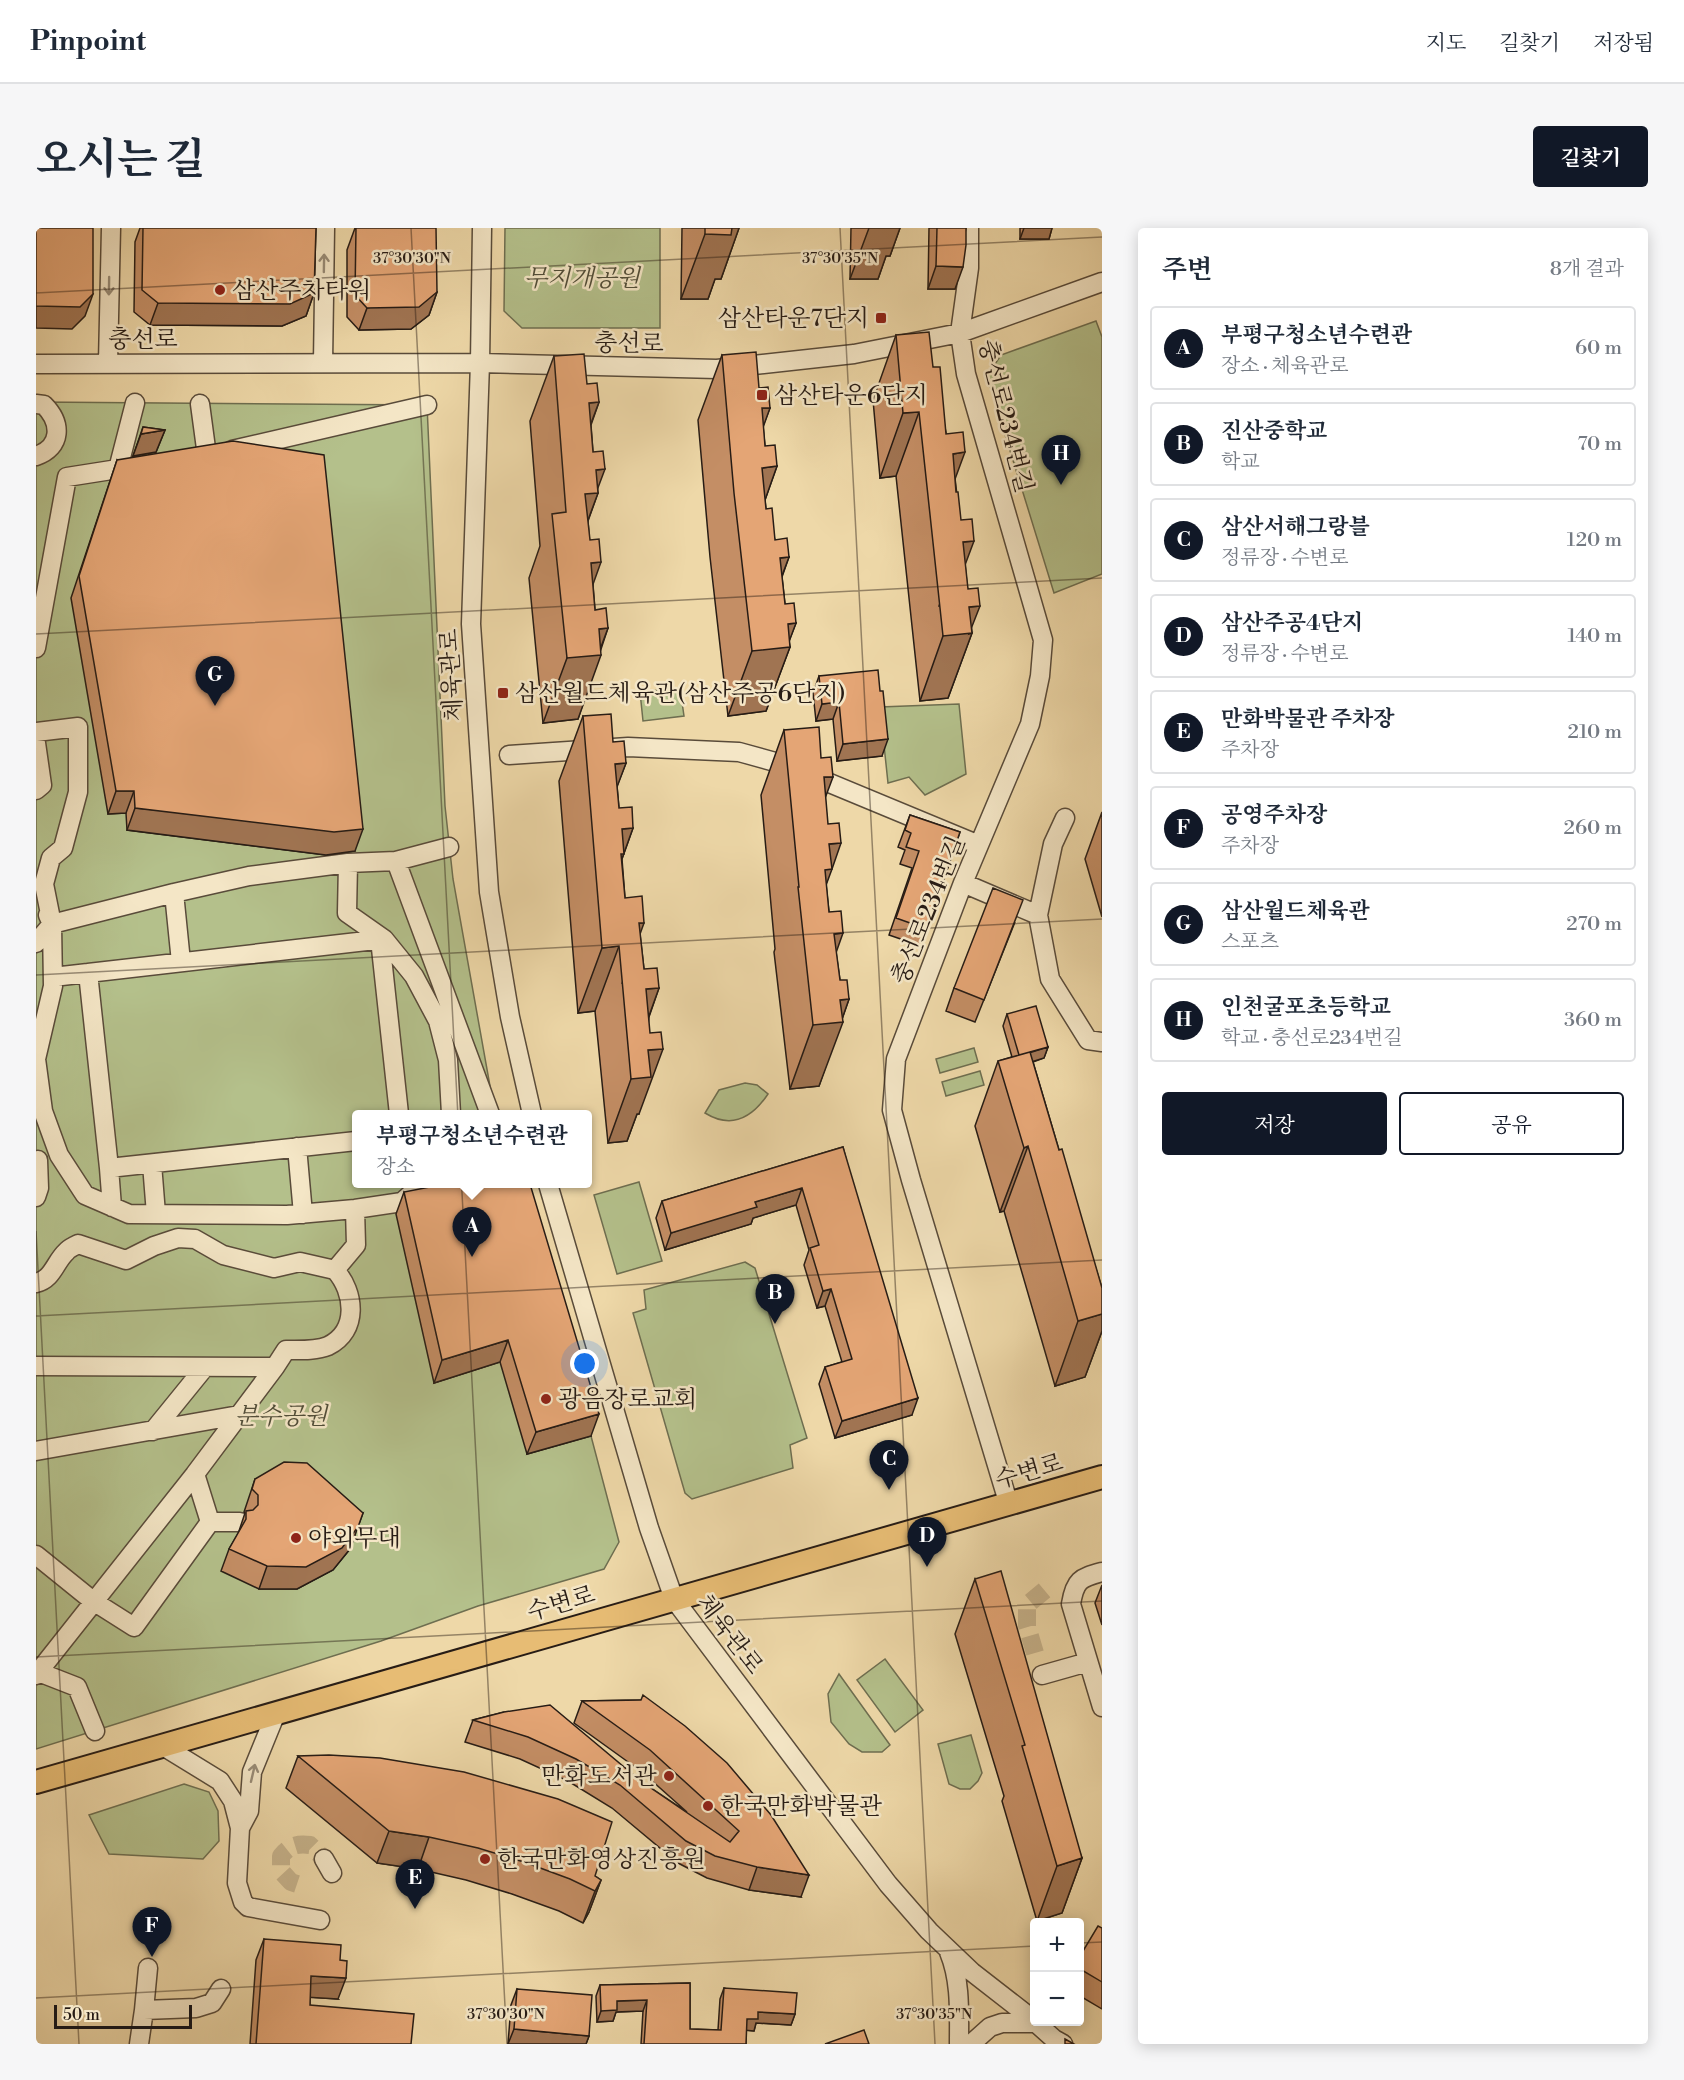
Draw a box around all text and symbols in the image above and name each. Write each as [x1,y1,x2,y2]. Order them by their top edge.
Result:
text: Pinpoint [30,24,146,59]
text: 지도 [1426,31,1466,57]
text: 길찾기 [1499,31,1560,57]
text: 저장됨 [1593,31,1654,57]
button: 길찾기 [1533,126,1648,187]
text: 오시는 길 [36,134,205,187]
text: 37°30'30"N [373,249,451,268]
text: 37°30'35"N [802,249,878,268]
one-way arrow [319,254,330,274]
text: 주변 [1162,254,1212,286]
text: 8개 결과 [1550,257,1624,282]
park label: 무지개공원 [524,264,642,294]
one-way arrow [104,276,115,296]
place label: 삼산주차타워 [232,276,371,306]
marker: 삼산주차타워 [213,283,227,297]
place label: 삼산타운7단지 [718,304,869,334]
marker: 삼산타운7단지 [874,311,888,325]
text: 부평구청소년수련관 [1221,322,1412,349]
street label: 충선로 [108,325,178,355]
street label: 충선로 [594,328,664,360]
street label: 충선로234번길 [971,336,1039,496]
text: A [1176,336,1191,361]
text: 60 m [1575,336,1622,361]
text: 장소 · 체육관로 [1221,354,1348,379]
place label: 삼산타운6단지 [774,381,928,411]
marker: 삼산타운6단지 [755,388,769,402]
text: 진산중학교 [1221,418,1327,445]
text: B [1176,432,1191,457]
text: 70 m [1578,432,1622,457]
pin: H [1042,436,1080,485]
text: 학교 [1221,450,1260,475]
text: 삼산서해그랑블 [1221,514,1370,541]
text: C [1176,528,1191,553]
text: 120 m [1567,528,1622,553]
text: 정류장 · 수변로 [1221,546,1348,571]
text: 삼산주공4단지 [1221,610,1363,637]
text: D [1176,624,1191,649]
text: 140 m [1567,624,1622,649]
street label: 체육관로 [435,628,469,722]
text: 정류장 · 수변로 [1221,642,1348,667]
pin: G [196,656,234,706]
place label: 삼산월드체육관(삼산주공6단지) [515,679,846,709]
marker: 삼산월드체육관(삼산주공6단지) [496,686,510,700]
text: 만화박물관 주차장 [1221,706,1395,733]
text: E [1177,720,1190,745]
text: 210 m [1567,720,1622,745]
text: 주차장 [1221,738,1279,763]
text: 공영주차장 [1221,802,1327,829]
text: F [1176,816,1191,841]
text: 260 m [1564,816,1622,841]
street label: 충선로234번길 [886,832,972,989]
text: 주차장 [1221,834,1279,859]
text: 삼산월드체육관 [1221,898,1370,925]
text: G [1176,912,1191,937]
text: 270 m [1566,912,1622,937]
text: 스포츠 [1221,930,1279,955]
text: 인천굴포초등학교 [1221,994,1391,1021]
text: H [1175,1008,1192,1033]
text: 360 m [1564,1008,1622,1033]
text: 학교 · 충선로234번길 [1221,1026,1402,1051]
button: 저장 [1162,1092,1387,1155]
button: 공유 [1399,1092,1624,1155]
popup [352,1110,592,1188]
text: 부평구청소년수련관 [376,1123,568,1150]
text: 장소 [376,1155,415,1180]
pin: A [452,1208,492,1257]
pin: B [756,1274,794,1324]
your location [570,1349,599,1378]
place label: 광음장로교회 [558,1385,697,1415]
marker: 광음장로교회 [539,1392,553,1406]
park label: 분수공원 [235,1402,329,1432]
pin: C [870,1440,908,1490]
street label: 수변로 [992,1448,1067,1496]
pin: D [908,1518,946,1567]
place label: 야외무대 [308,1524,401,1554]
marker: 야외무대 [289,1531,303,1545]
street label: 수변로 [524,1580,599,1628]
street label: 체육관로 [689,1589,769,1681]
place label: 만화도서관 [541,1762,657,1792]
one-way arrow [248,1763,260,1782]
marker: 만화도서관 [662,1769,676,1783]
place label: 한국만화박물관 [720,1792,882,1822]
marker: 한국만화박물관 [701,1799,715,1813]
place label: 한국만화영상진흥원 [497,1845,706,1875]
marker: 한국만화영상진흥원 [478,1852,492,1866]
pin: E [396,1860,434,1909]
pin: F [132,1908,172,1957]
map controls [1030,1918,1084,2026]
button: + [1030,1918,1084,1972]
button: − [1030,1972,1084,2026]
scale bar [54,2002,192,2030]
text: 50 m [63,2005,100,2025]
text: 37°30'30"N [467,2005,545,2024]
text: 37°30'35"N [896,2005,972,2024]

